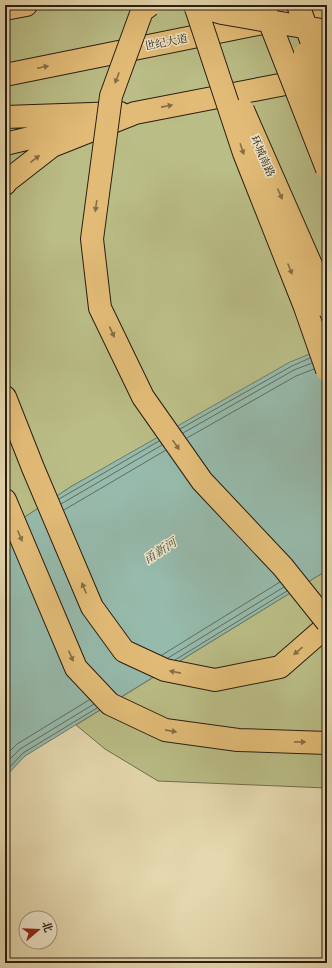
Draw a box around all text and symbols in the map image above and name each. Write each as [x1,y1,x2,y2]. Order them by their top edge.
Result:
street label: 世纪大道 [143,32,189,54]
one-way arrow [37,64,49,70]
one-way arrow [114,72,120,84]
one-way arrow [161,103,174,109]
street label: 环城南路 [247,133,277,179]
one-way arrow [239,143,245,155]
one-way arrow [29,155,40,163]
one-way arrow [277,189,283,200]
one-way arrow [93,200,99,212]
one-way arrow [288,264,294,276]
one-way arrow [109,327,115,338]
one-way arrow [172,439,181,450]
one-way arrow [17,530,23,541]
water label: 甬新河 [141,534,181,568]
one-way arrow [81,583,87,594]
one-way arrow [292,647,303,656]
one-way arrow [68,650,74,662]
one-way arrow [169,668,182,674]
one-way arrow [165,728,177,734]
one-way arrow [294,739,307,745]
north arrow [18,910,58,950]
text: 北 [38,920,55,935]

